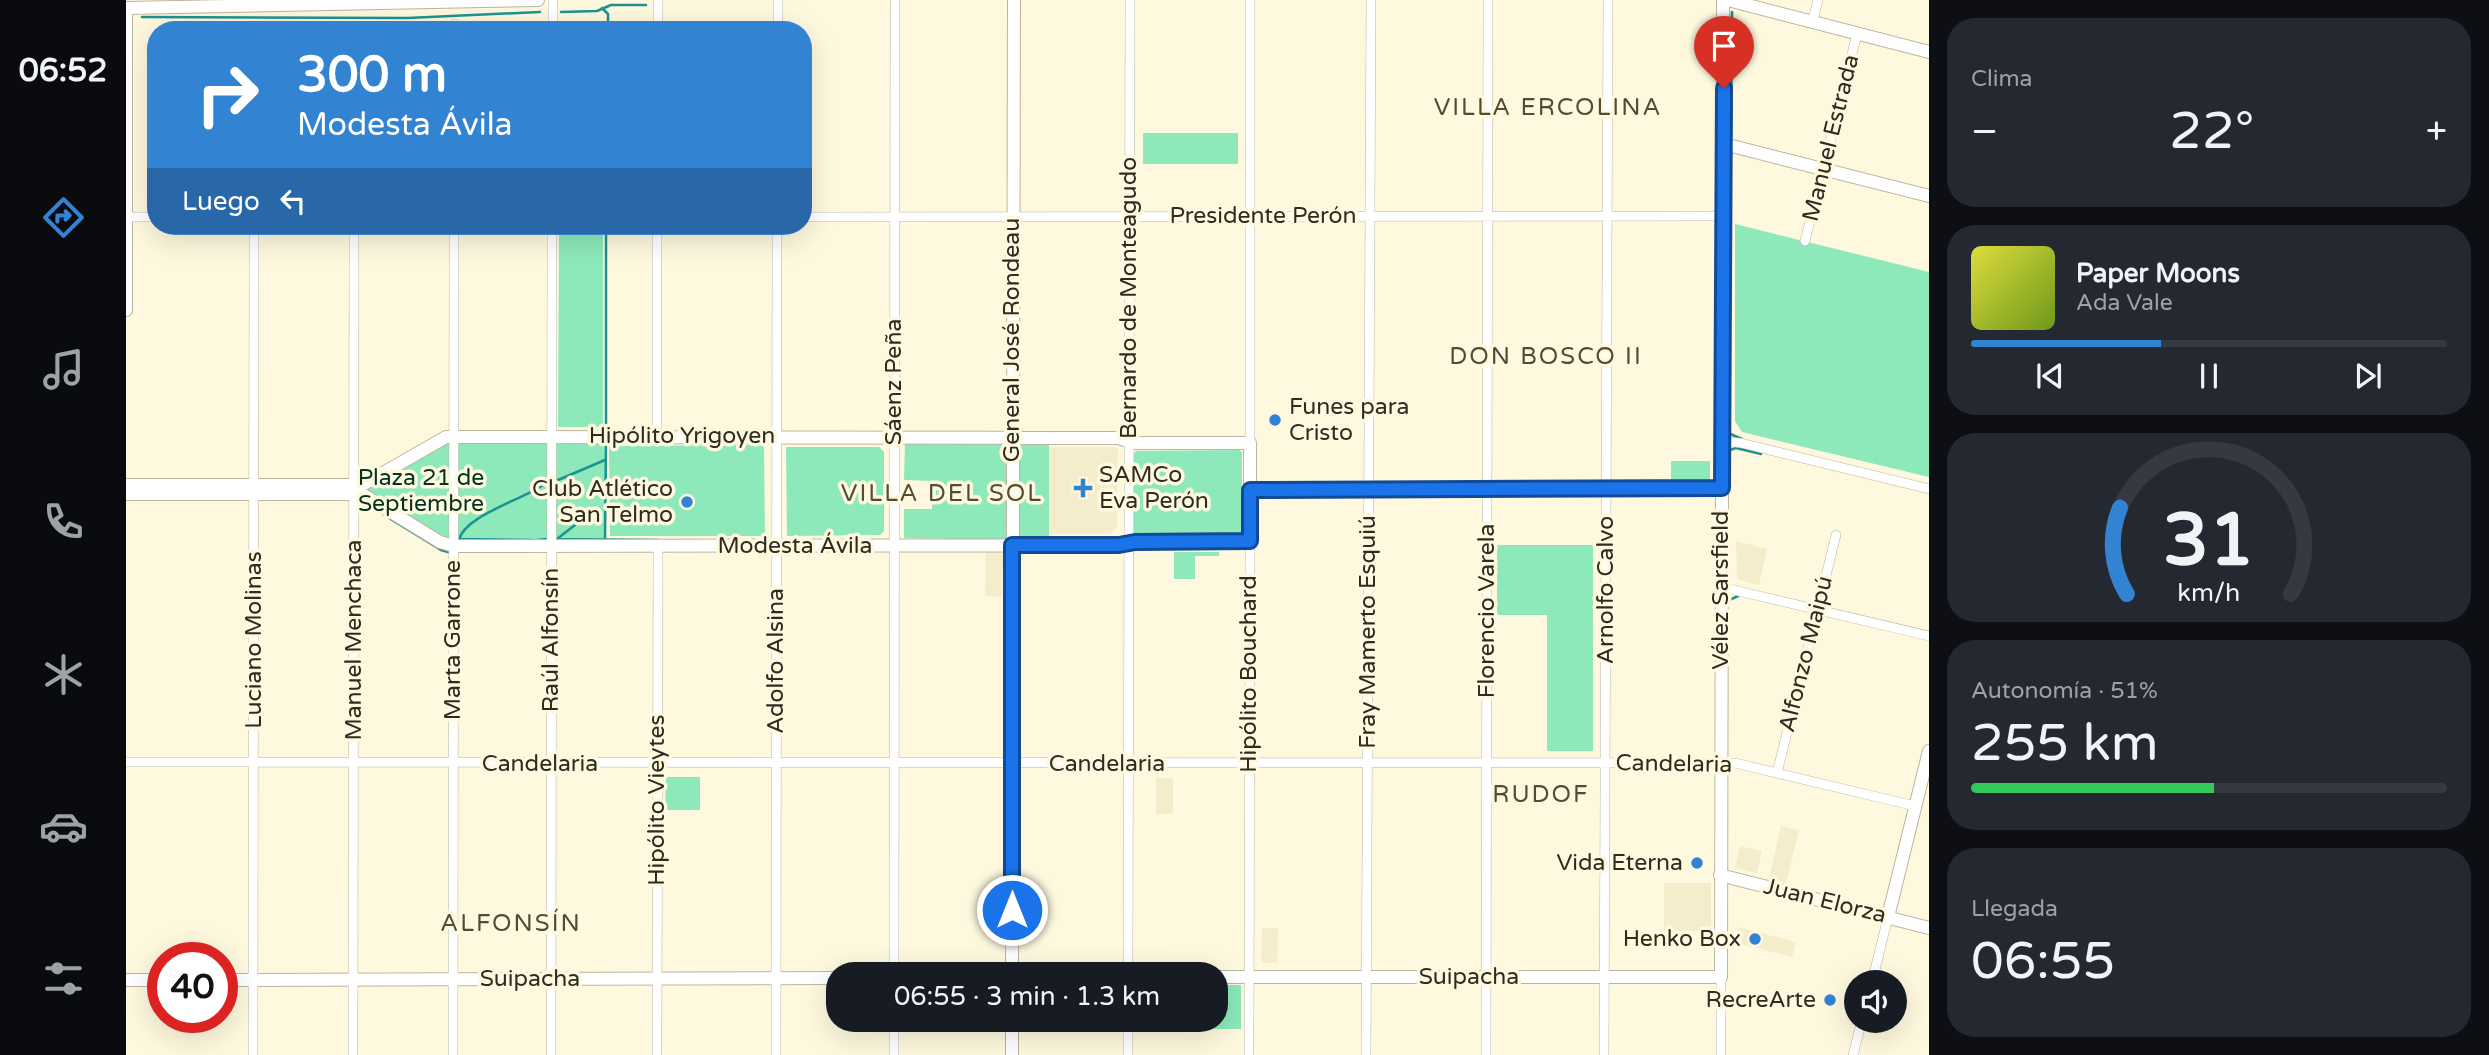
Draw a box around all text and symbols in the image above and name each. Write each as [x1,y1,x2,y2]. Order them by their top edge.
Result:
pin [1694,16,1754,88]
icon: arrive [1705,27,1743,65]
text: 300 m [297,46,447,105]
icon: right [182,49,273,140]
text: 06:52 [19,52,107,90]
street label: Manuel Estrada [1797,52,1865,224]
text: Clima [1971,65,2032,93]
district label: VILLA ERCOLINA [1434,93,1662,122]
text: 22° [2169,100,2254,163]
text: Modesta Ávila [297,106,513,144]
text: − [1971,109,1998,155]
text: + [2426,109,2447,155]
street label: Bernardo de Monteagudo [1115,157,1143,439]
icon: left [274,182,312,220]
text: Luego [182,186,260,217]
icon: directions [39,193,88,242]
street label: Presidente Perón [1169,202,1357,230]
street label: General José Rondeau [998,218,1026,462]
text: Paper Moons [2076,258,2240,289]
text: Ada Vale [2076,289,2173,317]
street label: Sáenz Peña [880,319,908,445]
district label: DON BOSCO II [1449,342,1643,371]
icon: music [39,345,88,394]
icon: previous [2031,357,2069,395]
icon: pause [2190,357,2228,395]
icon: next [2349,357,2387,395]
place label: Funes para Cristo [1289,393,1409,447]
marker: Funes para Cristo [1267,412,1283,428]
street label: Hipólito Yrigoyen [589,422,775,450]
place label: SAMCo Eva Perón [1099,461,1209,515]
park label: Plaza 21 de Septiembre [358,464,484,518]
place label: Club Atlético San Telmo [532,475,673,529]
marker: SAMCo Eva Perón [1073,478,1093,498]
district label: VILLA DEL SOL [841,479,1043,508]
marker: Club Atlético San Telmo [679,494,695,510]
icon: phone [39,497,88,546]
text: 31 [2163,497,2255,585]
street label: Vélez Sarsfield [1707,511,1735,669]
street label: Fray Mamerto Esquiú [1354,515,1382,749]
street label: Arnolfo Calvo [1592,516,1620,664]
street label: Florencio Varela [1473,524,1501,698]
street label: Modesta Ávila [718,532,872,560]
street label: Manuel Menchaca [340,539,368,741]
street label: Luciano Molinas [240,551,268,729]
street label: Marta Garrone [439,560,467,720]
street label: Raúl Alfonsín [537,568,565,712]
street label: Alfonzo Maipú [1773,573,1839,735]
street label: Hipólito Bouchard [1235,575,1263,773]
text: km/h [2178,577,2240,607]
street label: Adolfo Alsina [762,588,790,734]
icon: climate [39,650,88,699]
text: Autonomía · 51% [1971,677,2158,705]
text: 255 km [1971,712,2159,775]
street label: Hipólito Vieytes [643,714,671,886]
street label: Candelaria [1615,749,1733,779]
street label: Candelaria [482,750,598,778]
street label: Candelaria [1049,750,1165,778]
district label: RUDOF [1492,780,1590,809]
icon: car [39,802,88,851]
place label: Vida Eterna [1556,849,1683,877]
marker: Vida Eterna [1689,855,1705,871]
street label: Juan Elorza [1761,872,1889,930]
position arrow [975,873,1049,947]
text: Llegada [1971,895,2058,923]
district label: ALFONSÍN [440,908,582,938]
place label: Henko Box [1623,925,1741,953]
text: 06:55 [1971,930,2115,993]
marker: Henko Box [1747,931,1763,947]
speed limit sign: 40 [147,942,238,1033]
icon: filters [39,954,88,1003]
street label: Suipacha [1419,963,1519,991]
street label: Suipacha [480,965,580,993]
map controls [1844,970,1907,1033]
button: sound [1844,970,1907,1033]
text: 06:55 · 3 min · 1.3 km [894,981,1160,1012]
place label: RecreArte [1706,986,1816,1014]
marker: RecreArte [1822,992,1838,1008]

